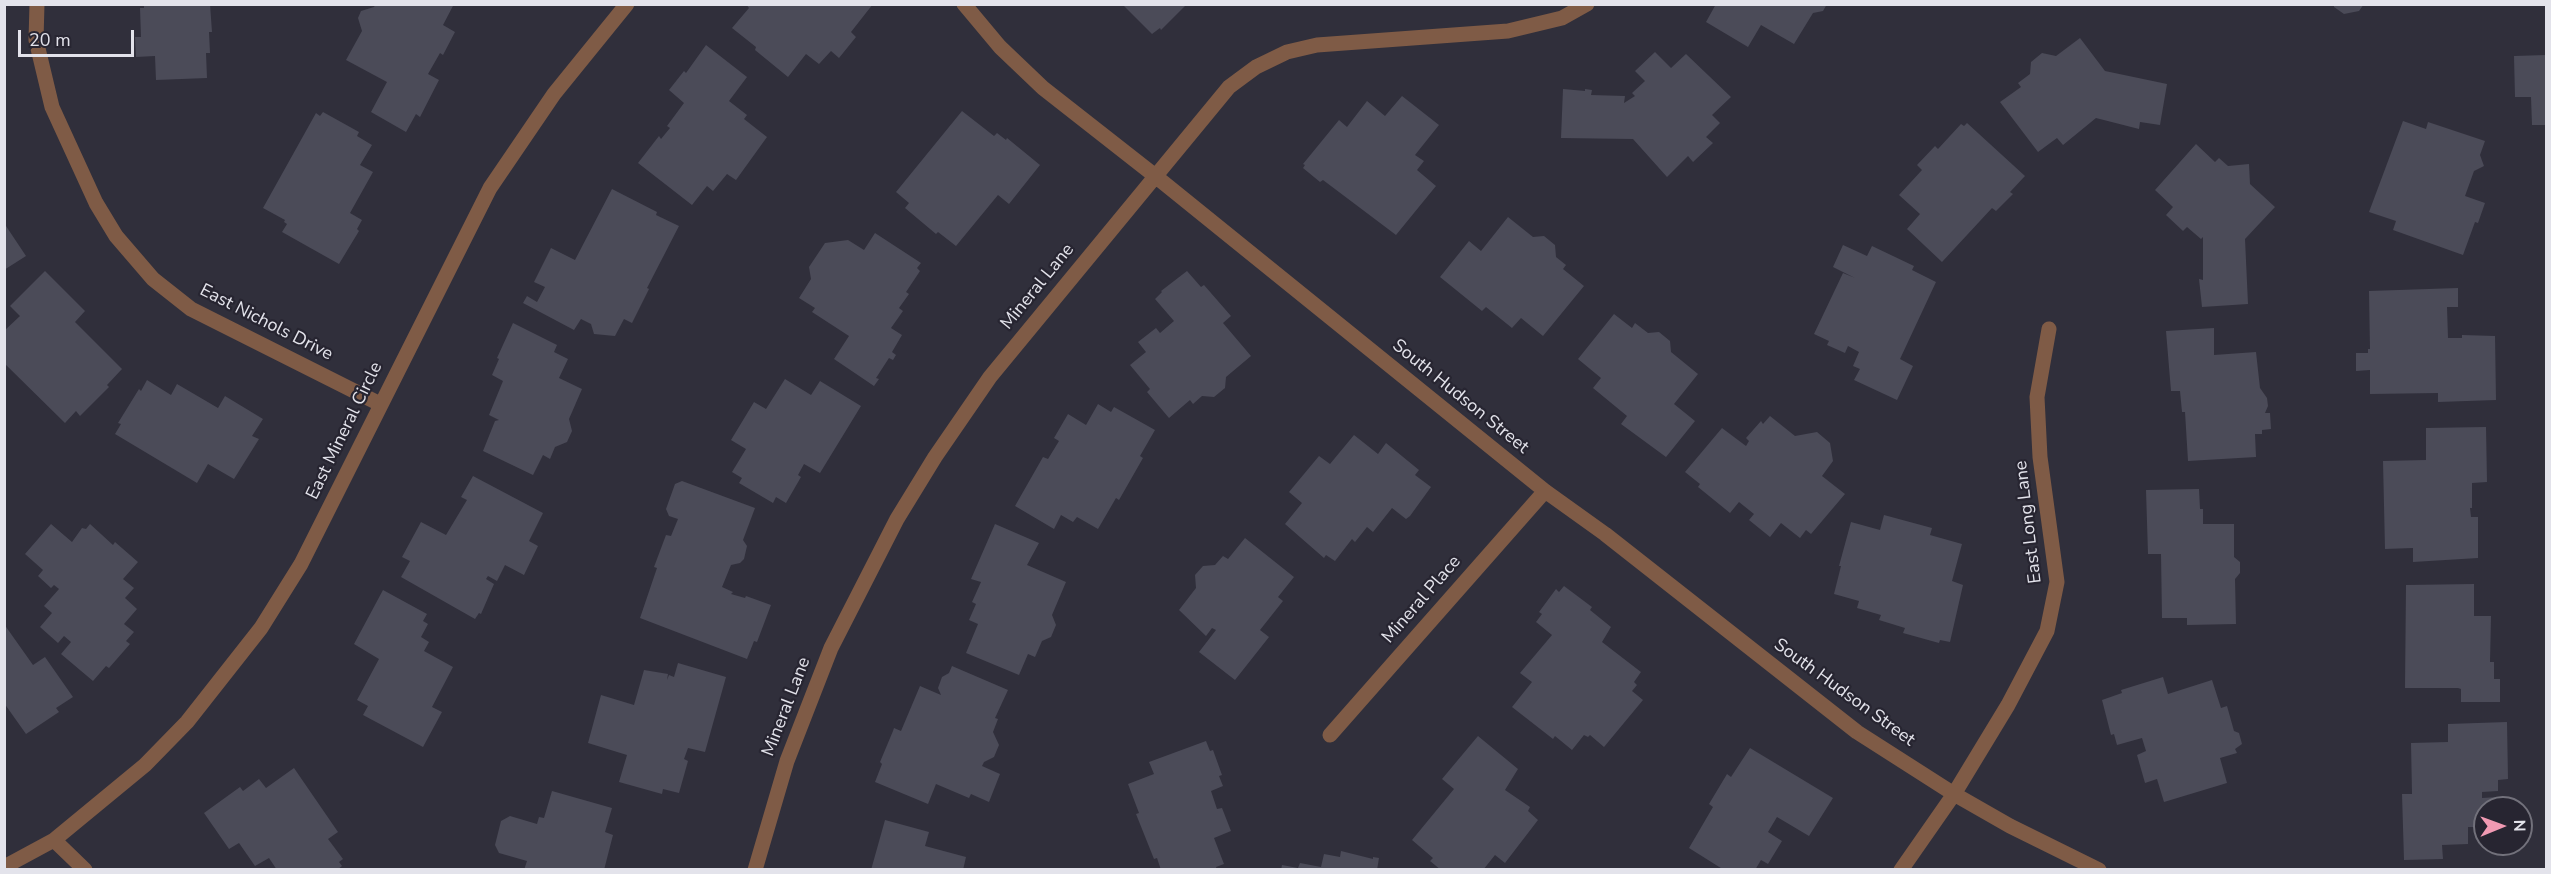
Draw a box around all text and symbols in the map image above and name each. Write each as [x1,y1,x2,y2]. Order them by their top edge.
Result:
scale bar [21,18,136,56]
text: 20 m [29,28,71,52]
street label: Mineral Lane [997,240,1079,334]
street label: East Nichols Drive [196,280,336,366]
street label: South Hudson Street [1387,335,1533,459]
street label: East Mineral Circle [302,359,388,503]
street label: East Long Lane [2011,459,2047,585]
street label: Mineral Place [1378,552,1466,648]
street label: South Hudson Street [1769,635,1919,751]
street label: Mineral Lane [758,654,816,760]
north arrow [2473,796,2533,856]
text: N [2508,820,2530,832]

